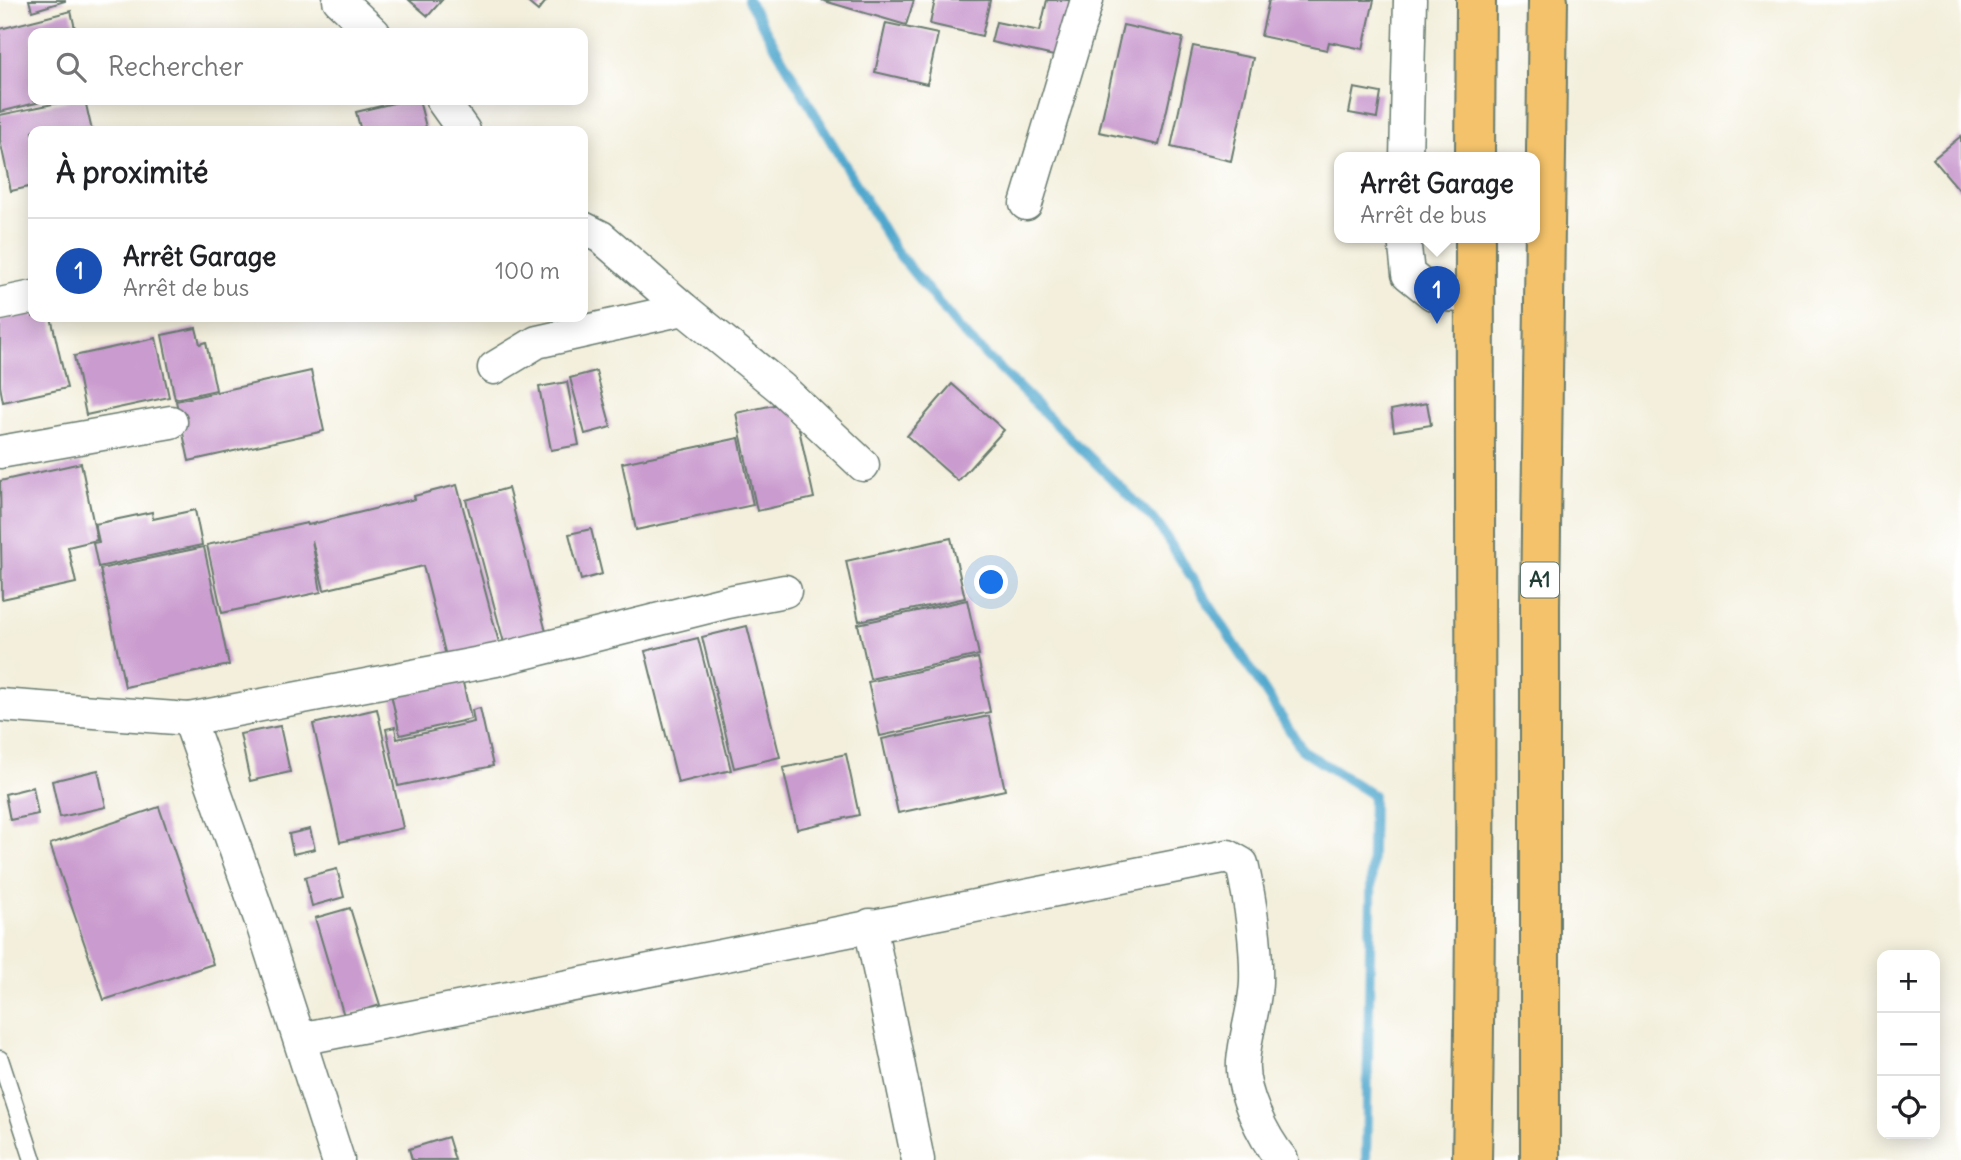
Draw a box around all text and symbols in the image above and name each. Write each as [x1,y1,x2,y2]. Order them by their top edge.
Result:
search box [28,28,588,105]
icon: search [52,48,90,86]
text: Rechercher [108,50,244,83]
popup [1334,152,1540,243]
text: À proximité [56,153,208,191]
text: Arrêt Garage [1360,167,1514,200]
text: Arrêt de bus [1360,200,1487,229]
text: Arrêt Garage [123,240,276,273]
text: 1 [74,256,84,285]
text: 100 m [495,256,560,285]
pin: 1 [1414,266,1460,324]
text: Arrêt de bus [123,273,249,302]
road number: A1 [1521,562,1559,598]
your location [974,565,1008,599]
map controls [1877,950,1940,1139]
button: + [1877,950,1940,1013]
button: − [1877,1013,1940,1076]
button: locate [1877,1076,1940,1139]

